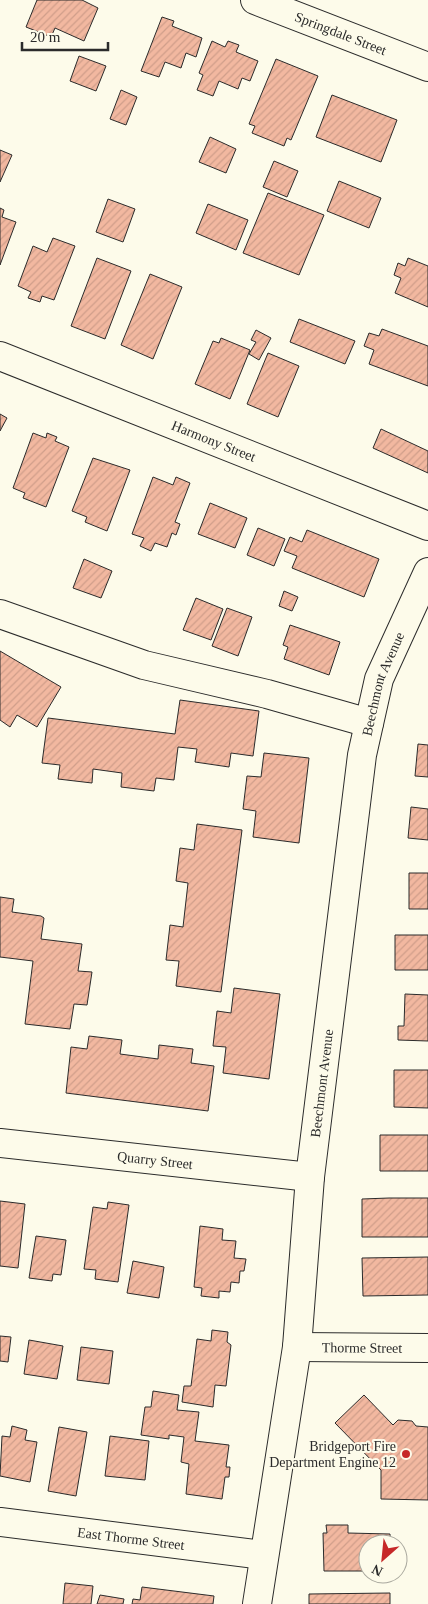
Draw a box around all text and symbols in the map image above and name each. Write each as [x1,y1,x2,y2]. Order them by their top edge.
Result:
street label: Springdale Street [293,9,389,58]
scale bar [22,20,109,52]
text: 20 m [30,29,61,45]
street label: Harmony Street [169,418,258,465]
street label: Beechmont Avenue [359,630,407,738]
street label: Beechmont Avenue [308,1028,336,1138]
street label: Quarry Street [116,1149,194,1172]
street label: Thorme Street [322,1340,402,1356]
place label: Bridgeport Fire Department Engine 12 [269,1439,396,1470]
marker: Bridgeport Fire Department Engine 12 [400,1448,412,1460]
street label: East Thorme Street [76,1525,185,1553]
north arrow [358,1534,408,1584]
text: N [369,1561,385,1579]

